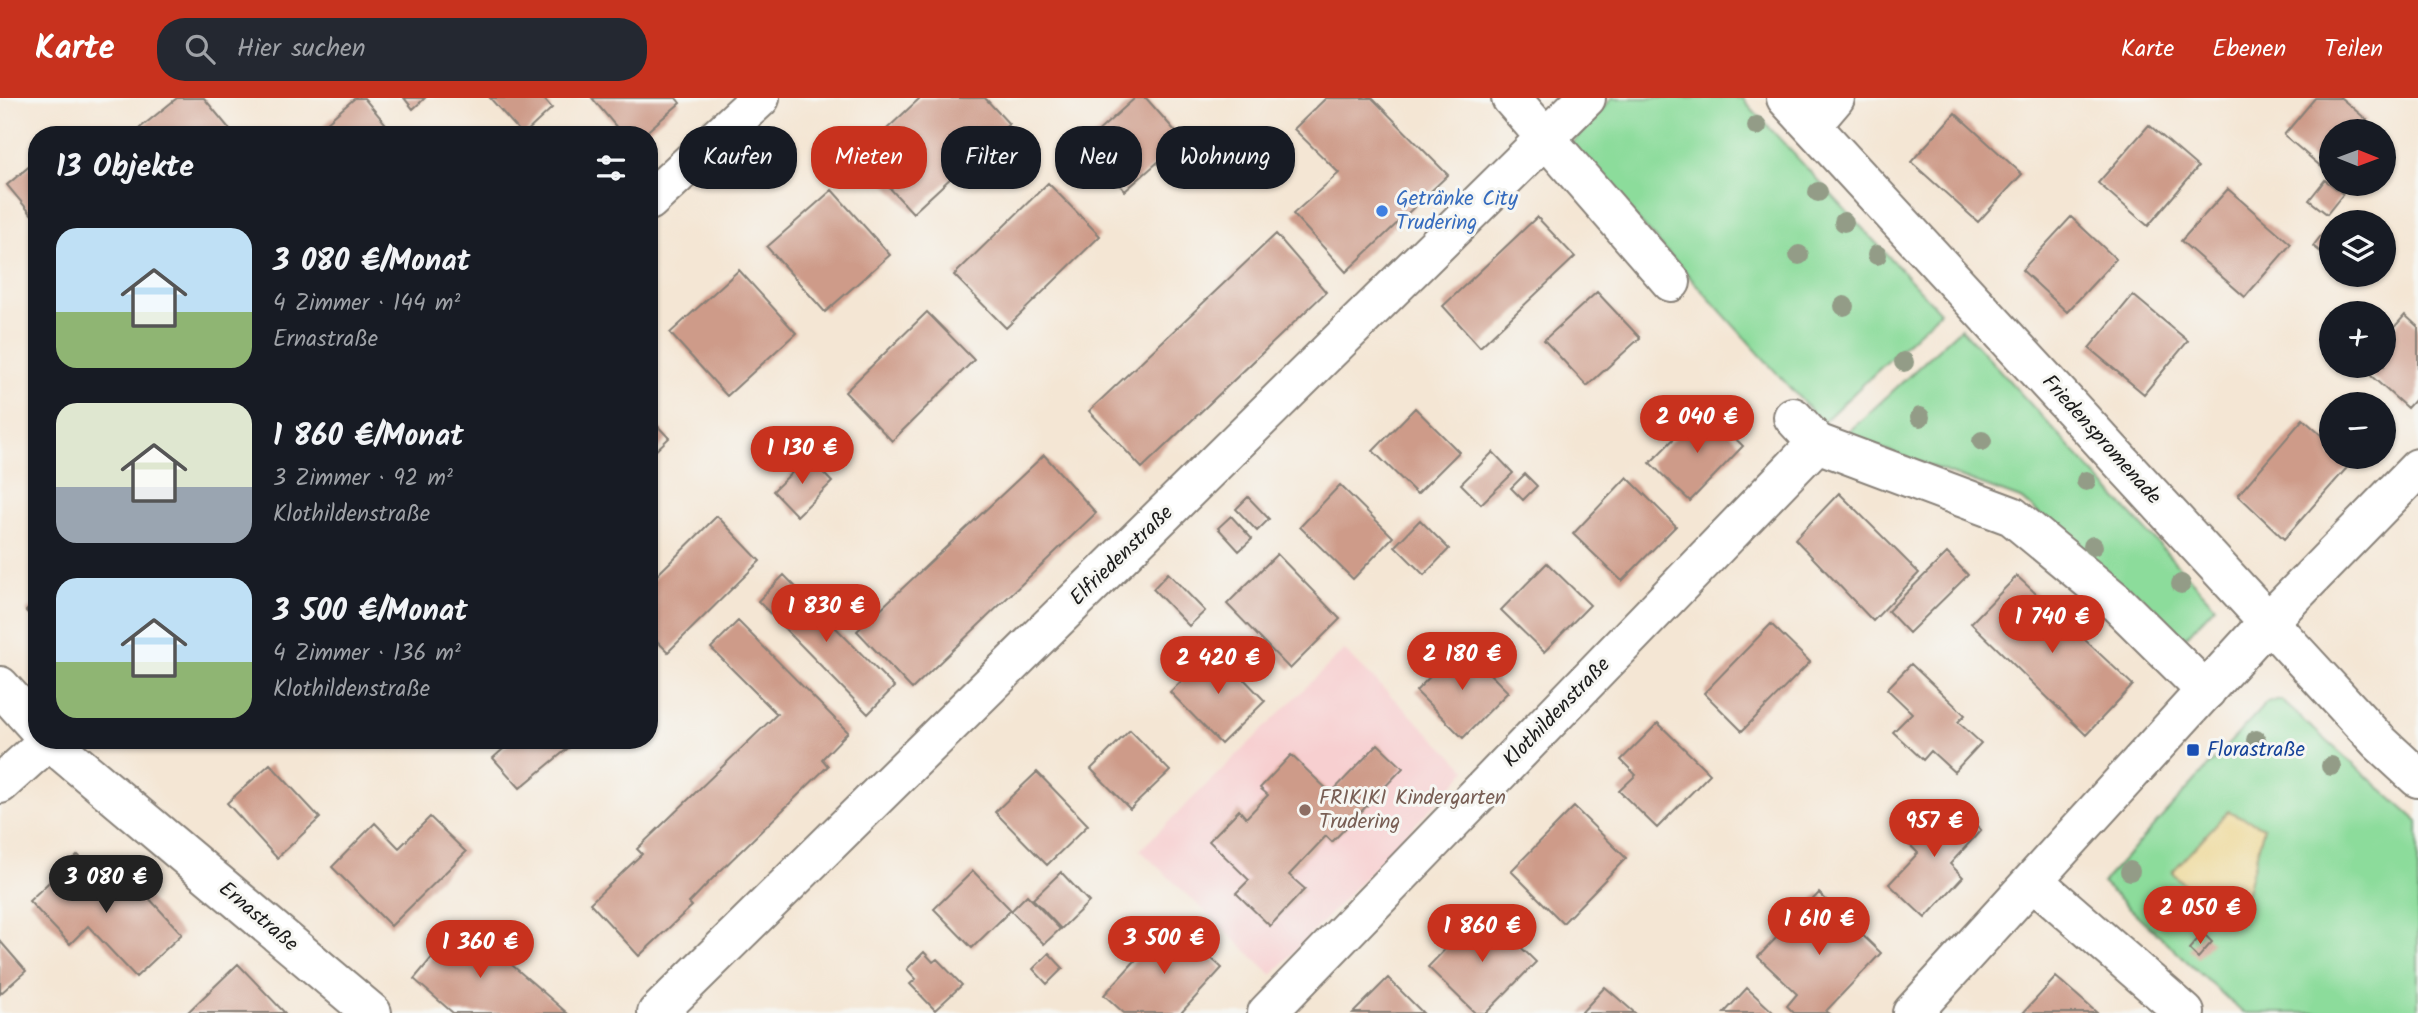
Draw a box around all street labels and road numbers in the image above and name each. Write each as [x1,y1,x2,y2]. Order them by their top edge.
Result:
street label: Friedenspromenade [2033,367,2169,513]
street label: Elfriedenstraße [1063,497,1182,614]
street label: Klothildenstraße [1495,650,1619,776]
street label: Ernastraße [211,874,306,961]

